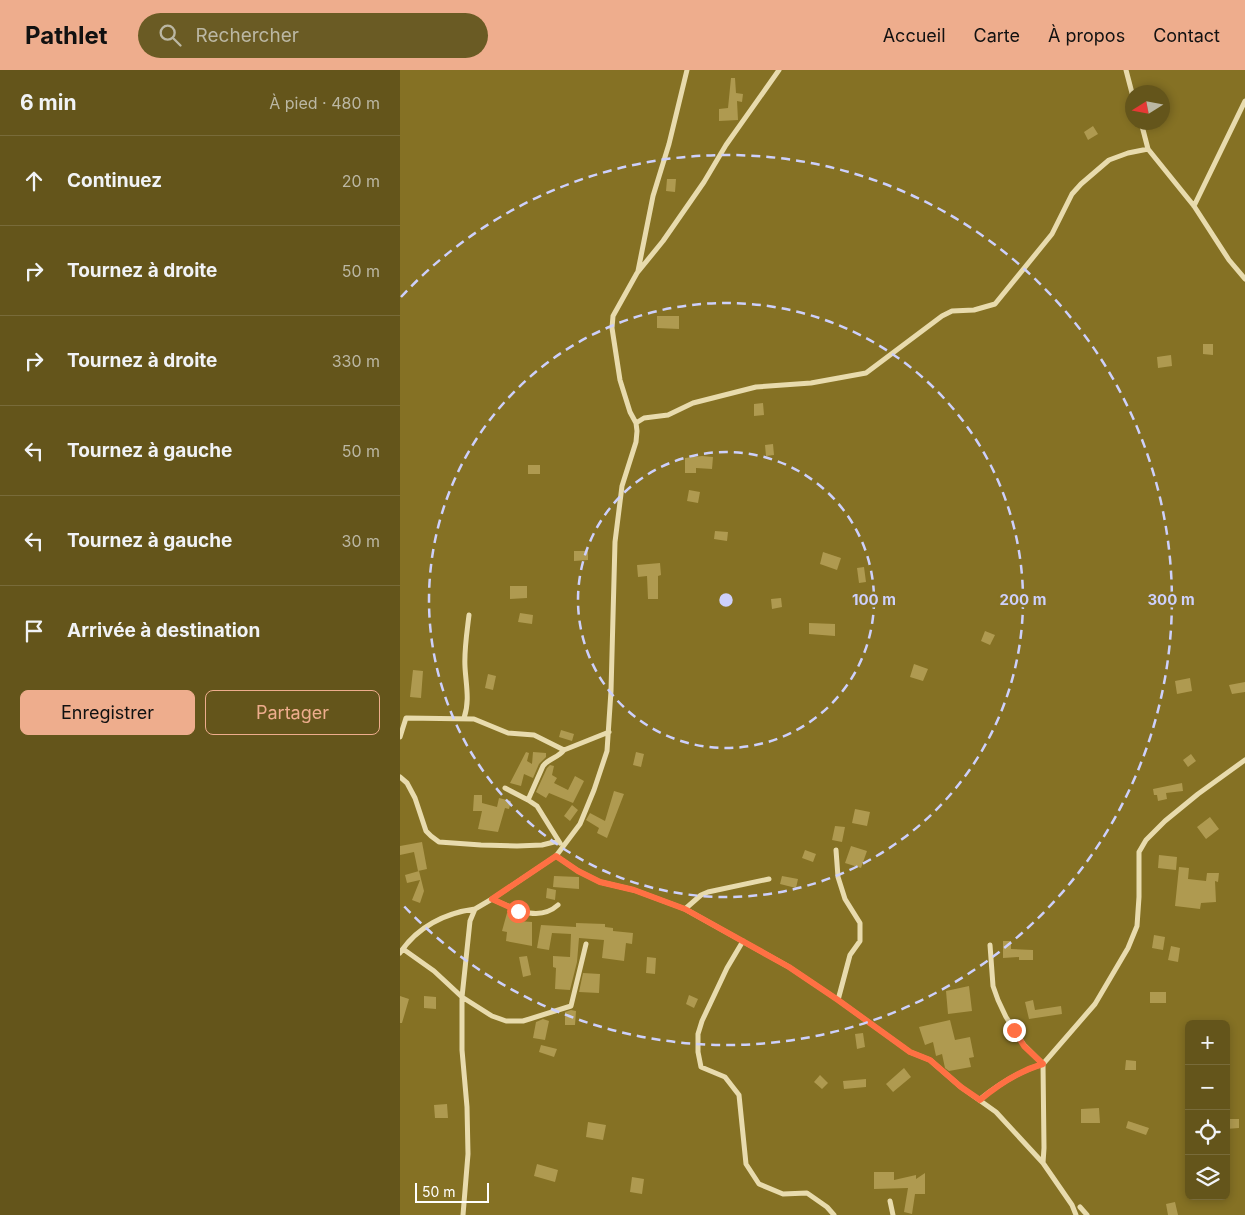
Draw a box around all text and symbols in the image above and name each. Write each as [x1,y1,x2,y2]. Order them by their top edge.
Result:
search box [138,13,488,58]
text: Pathlet [25,21,108,50]
icon: search [156,21,184,49]
text: Rechercher [196,24,299,47]
text: Accueil [883,25,946,46]
text: Carte [974,25,1020,46]
text: À propos [1048,25,1125,46]
text: Contact [1153,25,1220,46]
north arrow [1125,85,1170,130]
text: 6 min [20,90,77,115]
text: À pied · 480 m [269,93,380,113]
icon: ahead [20,167,48,195]
text: Continuez [67,169,162,192]
text: 20 m [342,171,380,191]
icon: right [20,257,48,285]
text: Tournez à droite [67,259,217,282]
text: 50 m [342,261,380,281]
icon: right [20,347,48,375]
text: Tournez à droite [67,349,217,372]
text: 330 m [332,351,380,371]
icon: left [20,437,48,465]
text: Tournez à gauche [67,439,232,462]
text: 50 m [342,441,380,461]
icon: left [20,527,48,555]
text: Tournez à gauche [67,529,232,552]
text: 30 m [342,531,380,551]
text: 100 m [852,590,896,609]
text: 200 m [1000,590,1046,609]
text: 300 m [1147,590,1195,609]
centre of rings [717,591,735,609]
icon: arrive [20,617,48,645]
text: Arrivée à destination [67,619,260,642]
button: Enregistrer [20,690,195,735]
button: Partager [205,690,380,735]
route start [507,900,530,923]
route end [1003,1019,1026,1042]
map controls [1185,1020,1230,1200]
button: + [1185,1020,1230,1065]
button: − [1185,1065,1230,1110]
button: locate [1185,1110,1230,1155]
button: layers [1185,1155,1230,1200]
scale bar [415,1180,489,1203]
text: 50 m [422,1183,456,1200]

